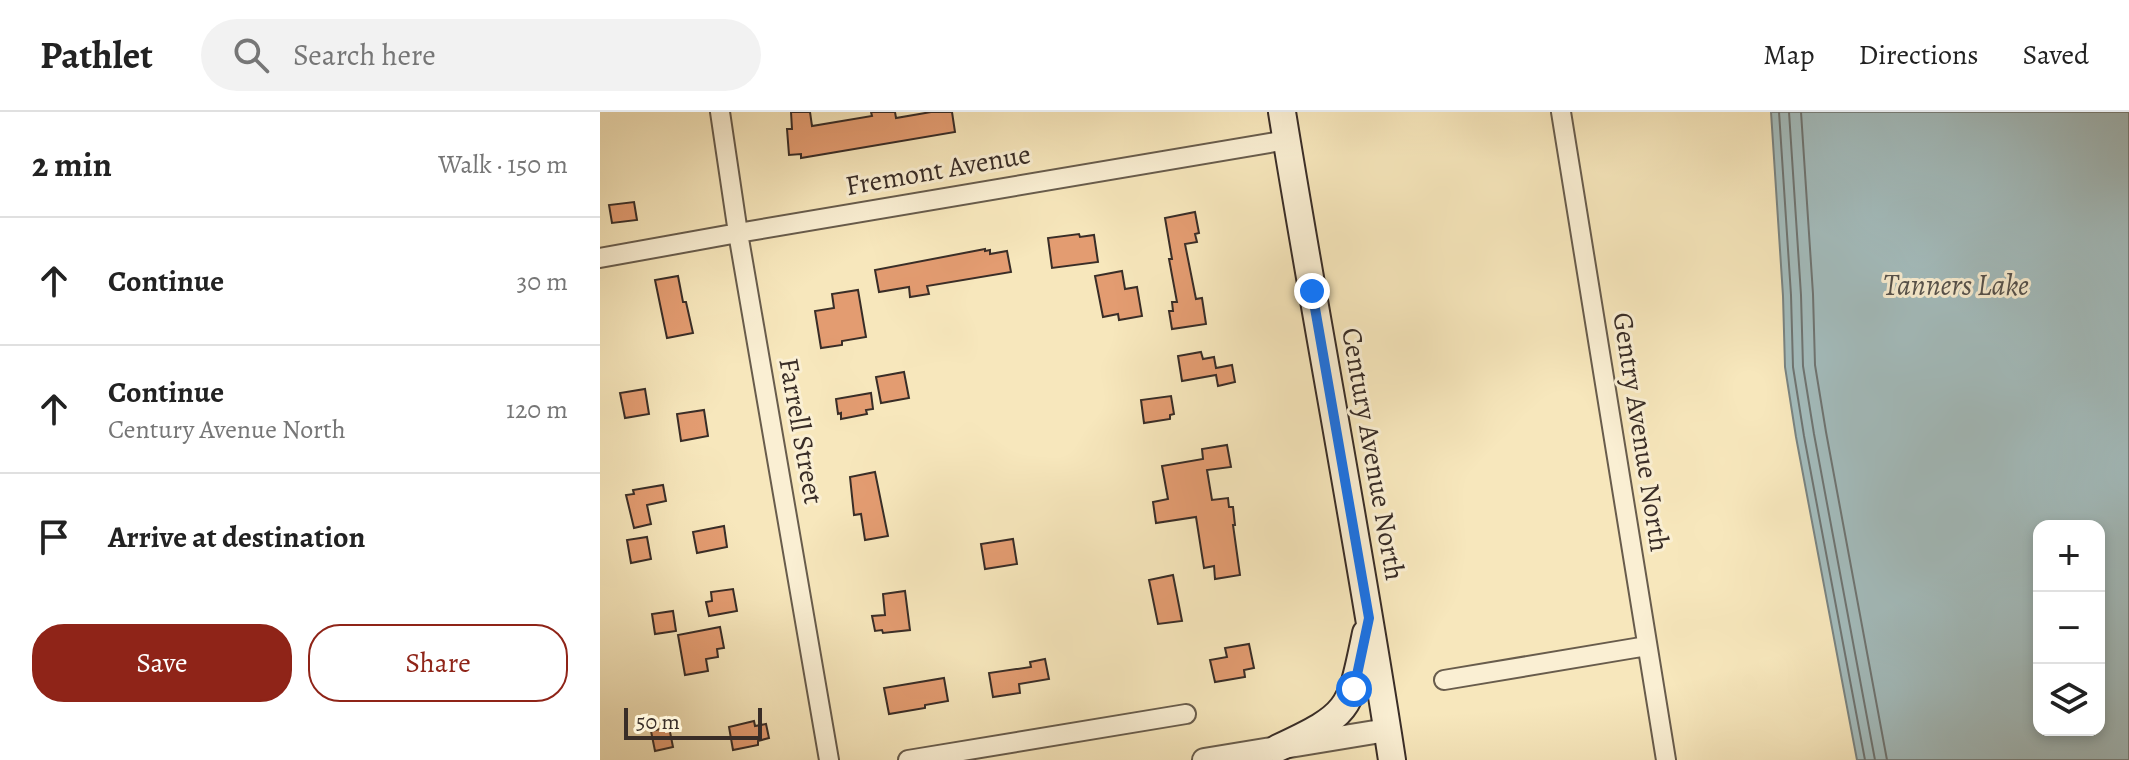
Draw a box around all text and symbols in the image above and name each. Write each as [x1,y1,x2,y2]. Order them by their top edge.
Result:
search box [201,19,761,91]
text: Pathlet [40,29,153,81]
icon: search [229,33,273,77]
text: Search here [293,35,436,75]
text: Map [1763,36,1814,74]
text: Directions [1858,36,1979,74]
text: Saved [2023,36,2089,74]
street label: Fremont Avenue [842,135,1034,205]
text: 2 min [32,141,112,188]
text: Walk · 150 m [438,147,568,182]
icon: ahead [32,259,76,303]
text: Continue [108,261,224,301]
text: 30 m [517,264,568,299]
water label: Tanners Lake [1883,265,2029,305]
route end [1294,273,1330,309]
street label: Gentry Avenue North [1603,310,1679,554]
street label: Century Avenue North [1332,325,1414,583]
street label: Farrell Street [769,355,833,507]
text: Continue [108,372,224,412]
icon: ahead [32,387,76,431]
text: 120 m [506,392,568,427]
text: Century Avenue North [108,412,346,447]
icon: arrive [32,515,76,559]
text: Arrive at destination [108,517,365,557]
map controls [2033,520,2105,736]
button: + [2033,520,2105,592]
button: − [2033,592,2105,664]
button: Save [32,624,292,702]
button: Share [308,624,568,702]
button: layers [2033,664,2105,736]
route start [1336,671,1372,707]
scale bar [624,704,762,740]
text: 50 m [636,707,680,737]

